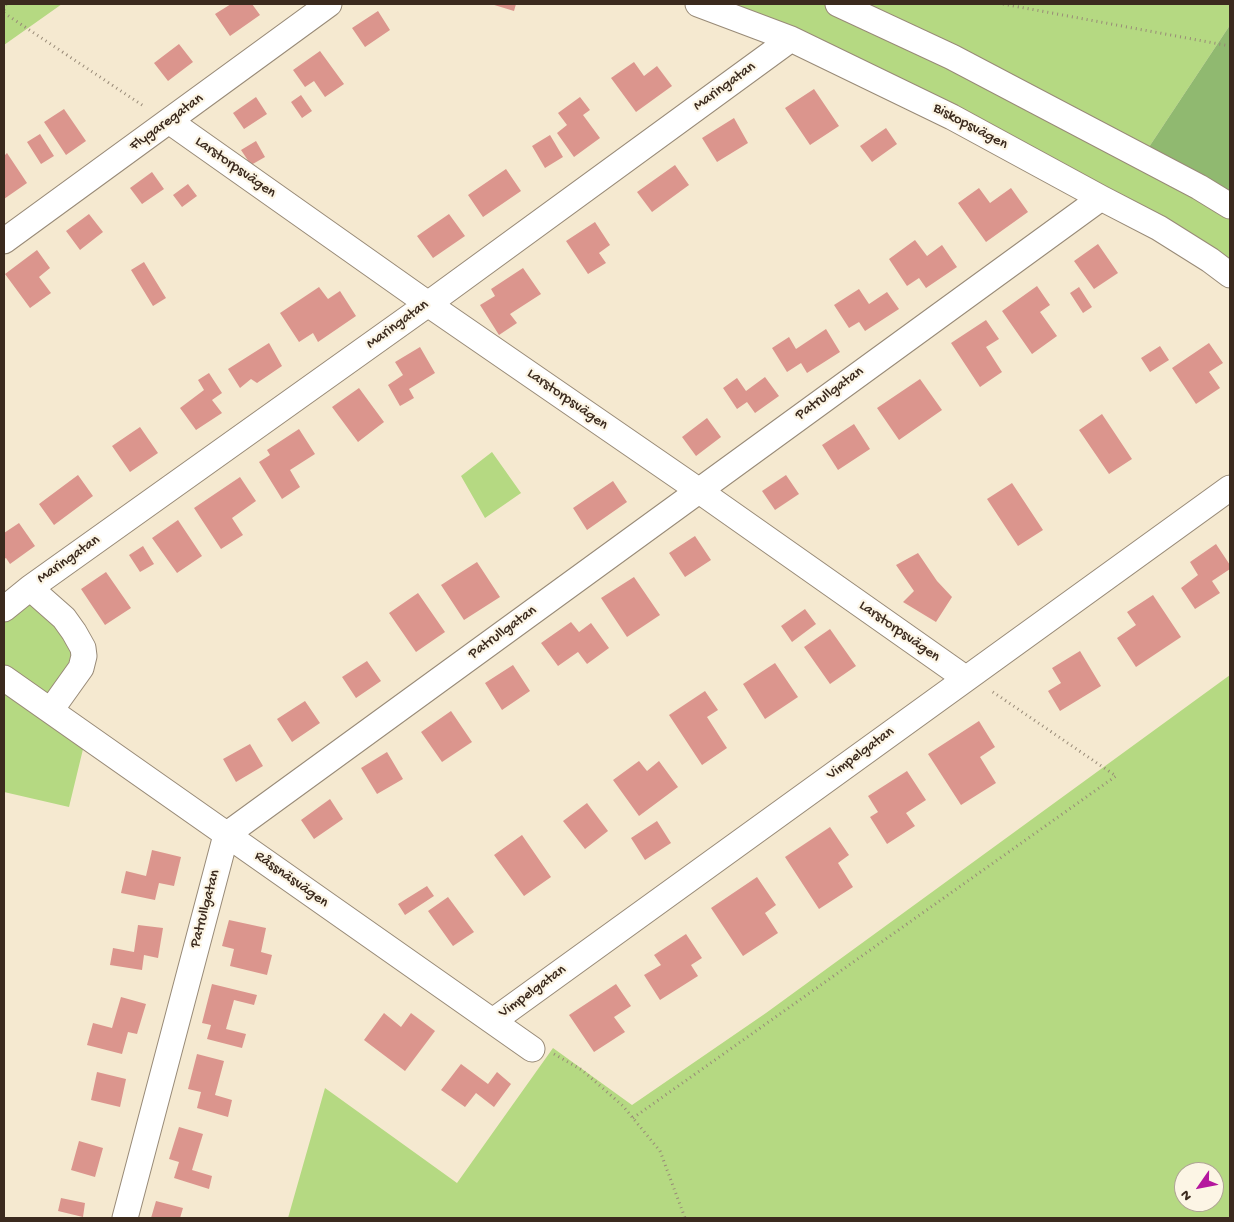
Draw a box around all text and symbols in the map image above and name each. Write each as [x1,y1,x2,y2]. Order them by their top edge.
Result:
street label: Maringatan [690,58,760,116]
street label: Flygaregatan [127,90,207,156]
street label: Biskopsvägen [930,100,1010,154]
street label: Larstorpsvägen [191,133,279,203]
street label: Maringatan [363,296,433,354]
street label: Patrullgatan [792,363,868,425]
street label: Larstorpsvägen [523,365,611,435]
street label: Maringatan [34,532,104,588]
street label: Larstorpsvägen [855,597,943,667]
street label: Patrullgatan [465,602,541,664]
street label: Vimpelgatan [824,723,898,785]
street label: Råssnäsvägen [250,848,332,912]
street label: Patrullgatan [187,868,225,950]
street label: Vimpelgatan [496,961,570,1023]
north arrow [1174,1162,1224,1212]
text: N [1177,1186,1196,1203]

